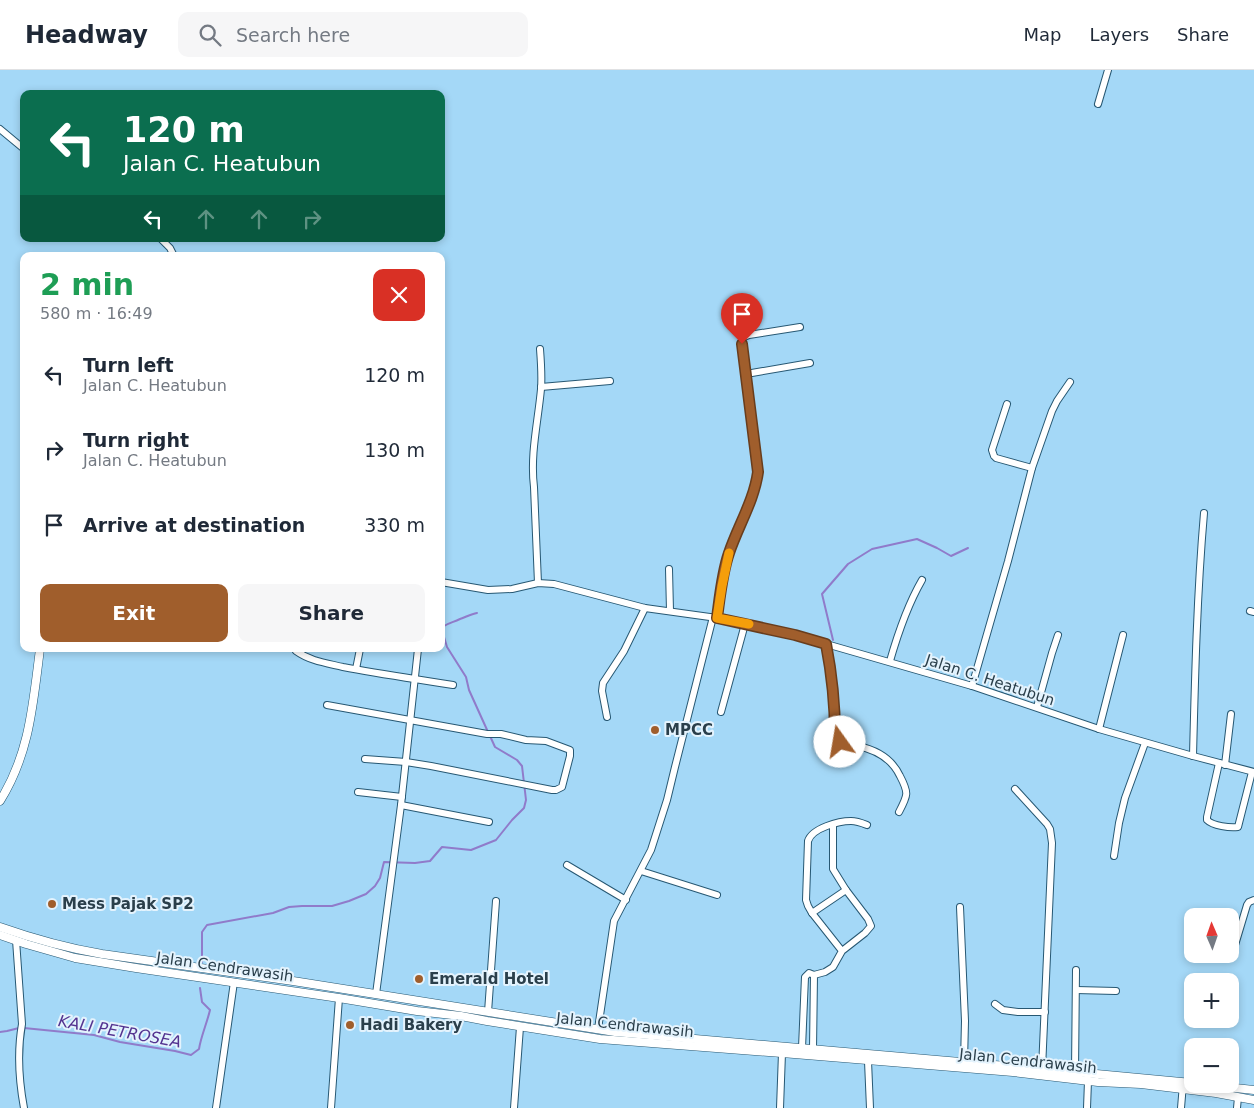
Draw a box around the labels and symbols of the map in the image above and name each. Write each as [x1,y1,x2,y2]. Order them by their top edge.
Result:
pin [721,293,763,344]
street label: Jalan C. Heatubun [922,650,1057,709]
position arrow [813,715,865,767]
place label: MPCC [665,721,713,739]
marker: MPCC [649,724,661,736]
place label: Mess Pajak SP2 [62,895,194,913]
marker: Mess Pajak SP2 [46,898,58,910]
north arrow [1184,908,1239,962]
street label: Jalan Cendrawasih [154,948,295,986]
place label: Emerald Hotel [429,970,549,988]
marker: Emerald Hotel [413,973,425,985]
street label: Jalan Cendrawasih [554,1009,695,1041]
water label: KALI PETROSEA [57,1011,183,1052]
place label: Hadi Bakery [360,1016,462,1034]
marker: Hadi Bakery [344,1019,356,1031]
street label: Jalan Cendrawasih [957,1045,1098,1077]

